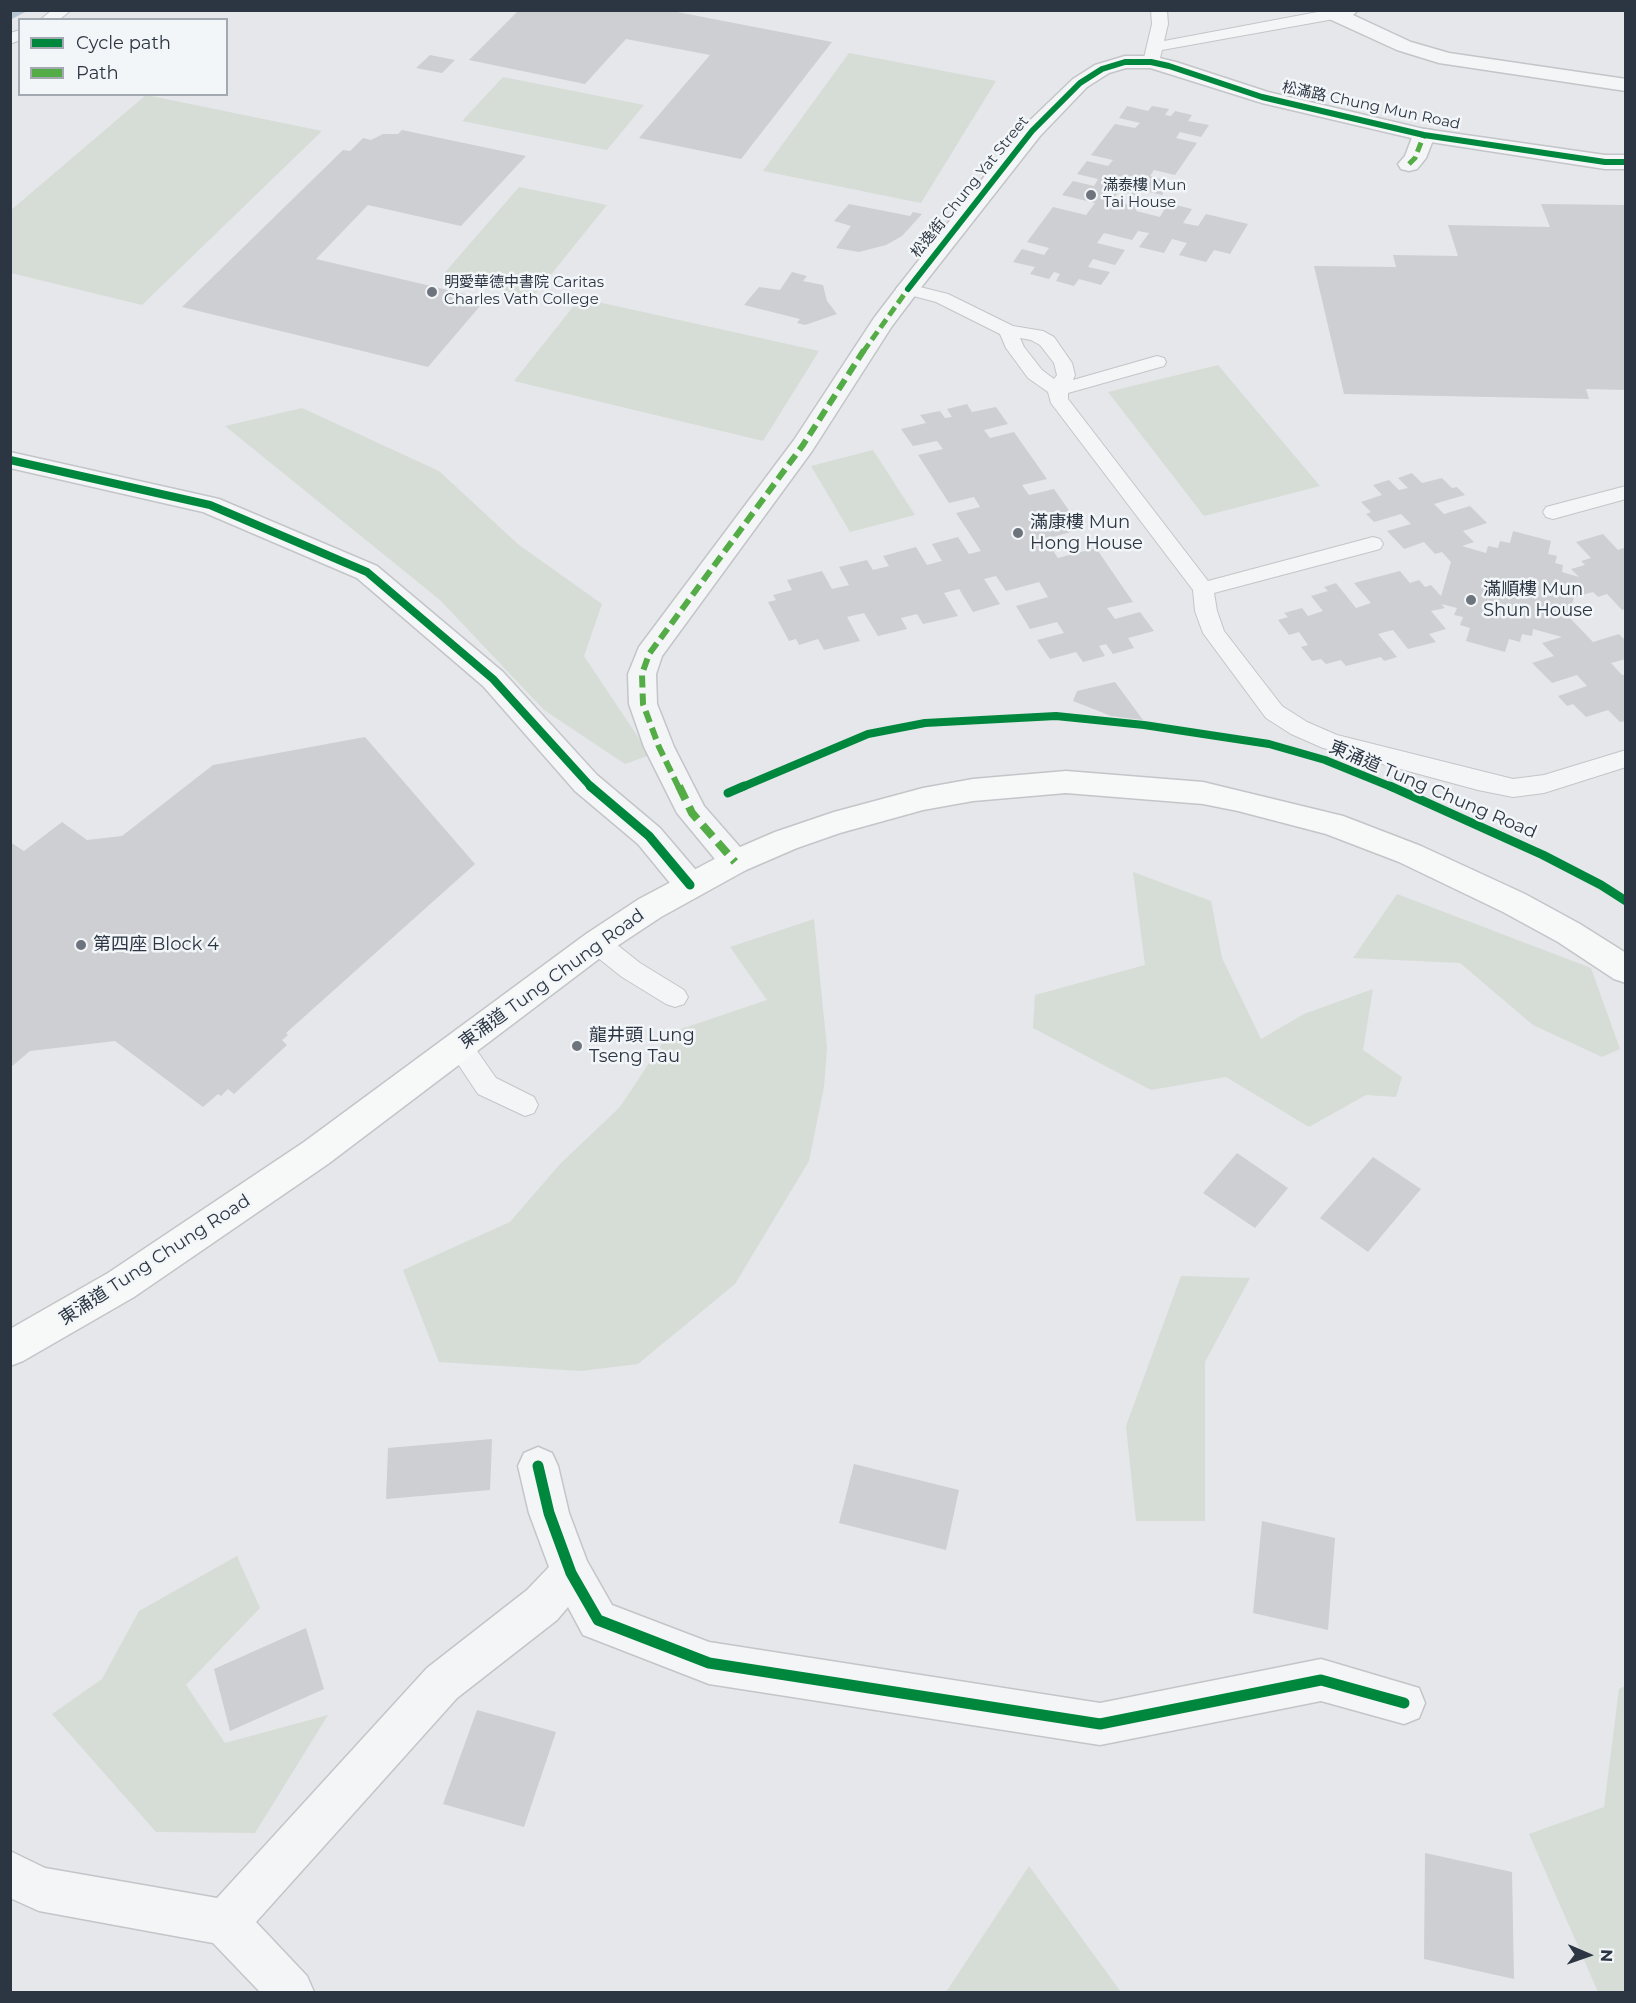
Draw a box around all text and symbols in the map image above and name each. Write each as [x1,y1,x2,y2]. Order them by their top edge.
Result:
legend [18,18,228,96]
text: Cycle path [76,32,171,54]
text: Path [76,62,119,84]
street label: 松滿路 Chung Mun Road [1280,78,1462,134]
street label: 松逸街 Chung Yat Street [907,113,1033,261]
place label: 滿泰樓 Mun Tai House [1103,177,1186,212]
marker: 滿泰樓 Mun Tai House [1084,188,1098,202]
place label: 明愛華德中書院 Caritas Charles Vath College [444,274,604,309]
marker: 明愛華德中書院 Caritas Charles Vath College [425,285,439,299]
place label: 滿康樓 Mun Hong House [1030,512,1143,554]
marker: 滿康樓 Mun Hong House [1011,526,1025,540]
place label: 滿順樓 Mun Shun House [1483,579,1593,622]
marker: 滿順樓 Mun Shun House [1464,593,1478,607]
street label: 東涌道 Tung Chung Road [1326,736,1540,844]
street label: 東涌道 Tung Chung Road [455,905,649,1053]
place label: 第四座 Block 4 [93,934,219,956]
marker: 第四座 Block 4 [74,938,88,952]
place label: 龍井頭 Lung Tseng Tau [589,1025,695,1068]
marker: 龍井頭 Lung Tseng Tau [570,1039,584,1053]
street label: 東涌道 Tung Chung Road [55,1190,255,1330]
north arrow [1558,1925,1618,1985]
text: N [1597,1949,1616,1962]

